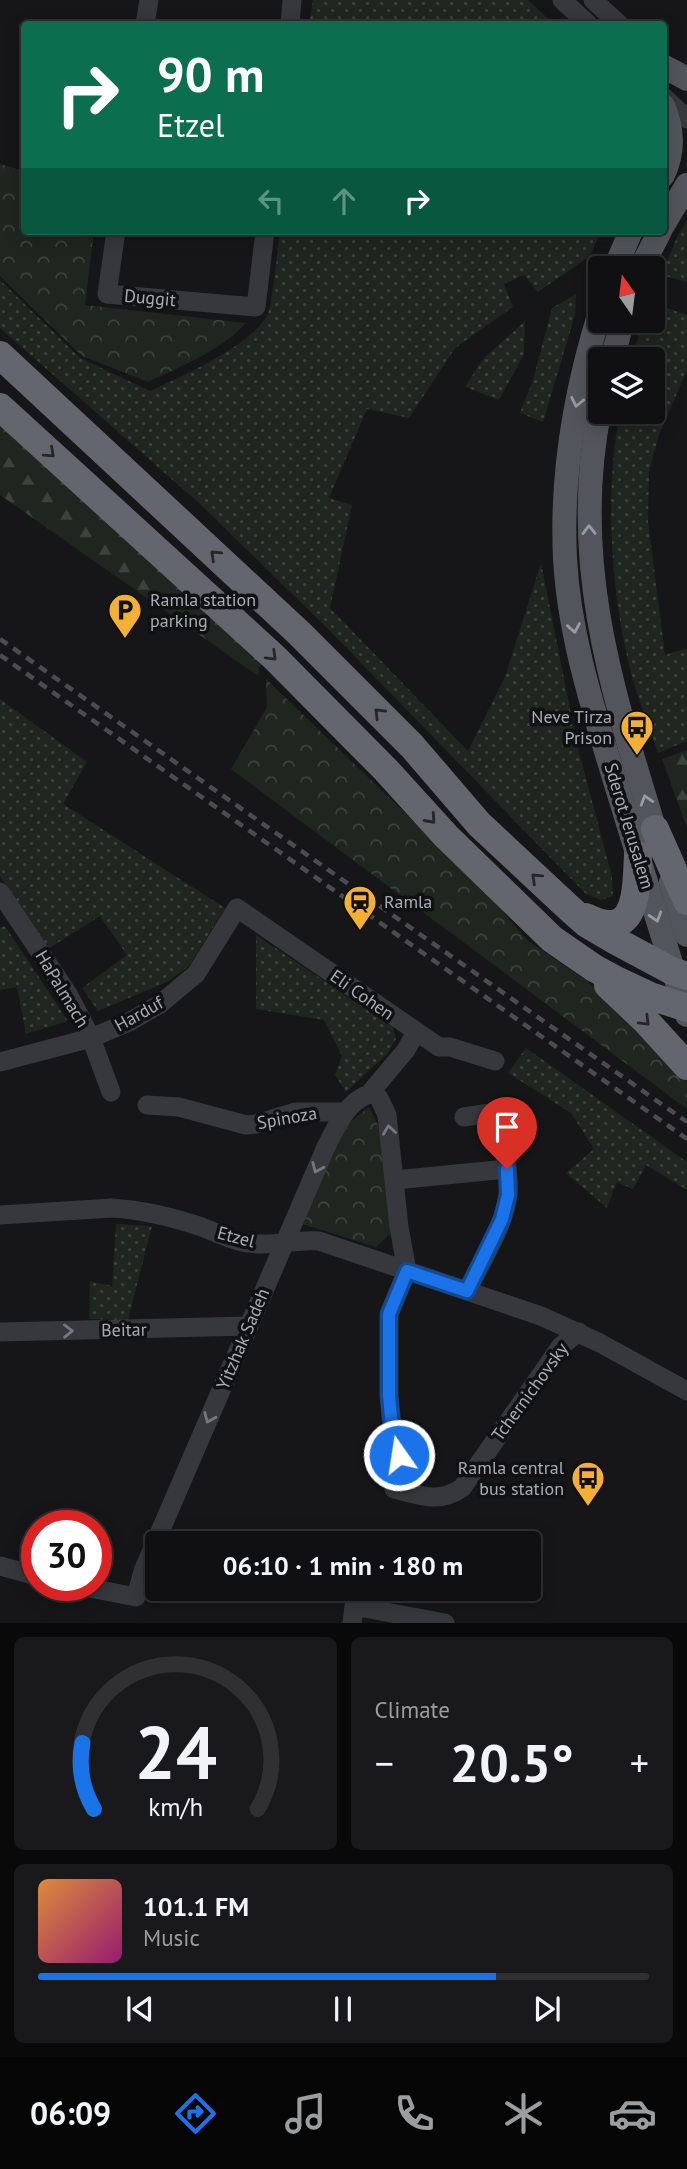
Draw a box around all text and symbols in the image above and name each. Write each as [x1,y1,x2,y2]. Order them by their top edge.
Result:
text: 90 m [157,42,264,106]
icon: right [42,49,133,140]
text: Etzel [157,104,224,146]
icon: left [252,182,290,220]
icon: ahead [325,182,363,220]
icon: right [398,182,436,220]
north arrow [588,256,665,332]
map controls [588,256,665,424]
street label: Duggit [123,284,177,311]
button: layers [588,347,665,424]
one-way arrow [570,396,585,408]
one-way arrow [42,445,55,457]
one-way arrow [581,524,597,535]
one-way arrow [210,551,223,564]
place label: Ramla station parking [150,588,256,632]
parking icon: Ramla station parking [106,591,144,640]
one-way arrow [566,622,581,634]
one-way arrow [264,648,277,661]
place label: Neve Tirza Prison [531,705,612,749]
bus stop icon: Neve Tirza Prison [618,708,656,757]
one-way arrow [374,709,387,722]
street label: Sderot Jerusalem [599,760,660,892]
one-way arrow [639,794,654,806]
one-way arrow [423,811,435,824]
one-way arrow [531,874,544,886]
station icon: Ramla [341,883,379,932]
place label: Ramla [384,890,432,913]
one-way arrow [648,911,663,923]
street label: HaPalmach [30,946,94,1032]
street label: Eli Cohen [326,964,399,1025]
street label: Harduf [110,990,168,1036]
one-way arrow [637,1012,650,1025]
pin [477,1097,537,1169]
street label: Spinoza [255,1101,319,1134]
icon: arrive [488,1108,526,1146]
one-way arrow [381,1124,396,1136]
one-way arrow [311,1161,325,1173]
street label: Etzel [215,1221,258,1253]
street label: Yitzhak Sadeh [211,1285,274,1393]
street label: Beitar [101,1318,147,1341]
one-way arrow [63,1323,74,1339]
street label: Tchernichovsky [486,1337,573,1445]
one-way arrow [203,1411,217,1423]
position arrow [362,1418,436,1492]
place label: Ramla central bus station [458,1456,565,1500]
bus stop icon: Ramla central bus station [569,1459,607,1508]
speed limit sign: 30 [21,1510,112,1601]
text: 06:10 · 1 min · 180 m [223,1549,463,1582]
text: Climate [375,1695,450,1724]
text: 24 [134,1706,217,1800]
text: 20.5° [450,1729,574,1796]
text: − [375,1738,394,1787]
text: + [630,1738,649,1787]
text: km/h [148,1791,203,1823]
text: 101.1 FM [143,1890,249,1923]
text: Music [143,1923,200,1952]
icon: previous [121,1990,159,2028]
icon: pause [324,1990,362,2028]
icon: next [528,1990,566,2028]
icon: directions [171,2089,220,2138]
icon: music [281,2089,330,2138]
icon: phone [390,2089,439,2138]
icon: climate [499,2089,548,2138]
icon: car [608,2089,657,2138]
text: 06:09 [30,2092,111,2134]

